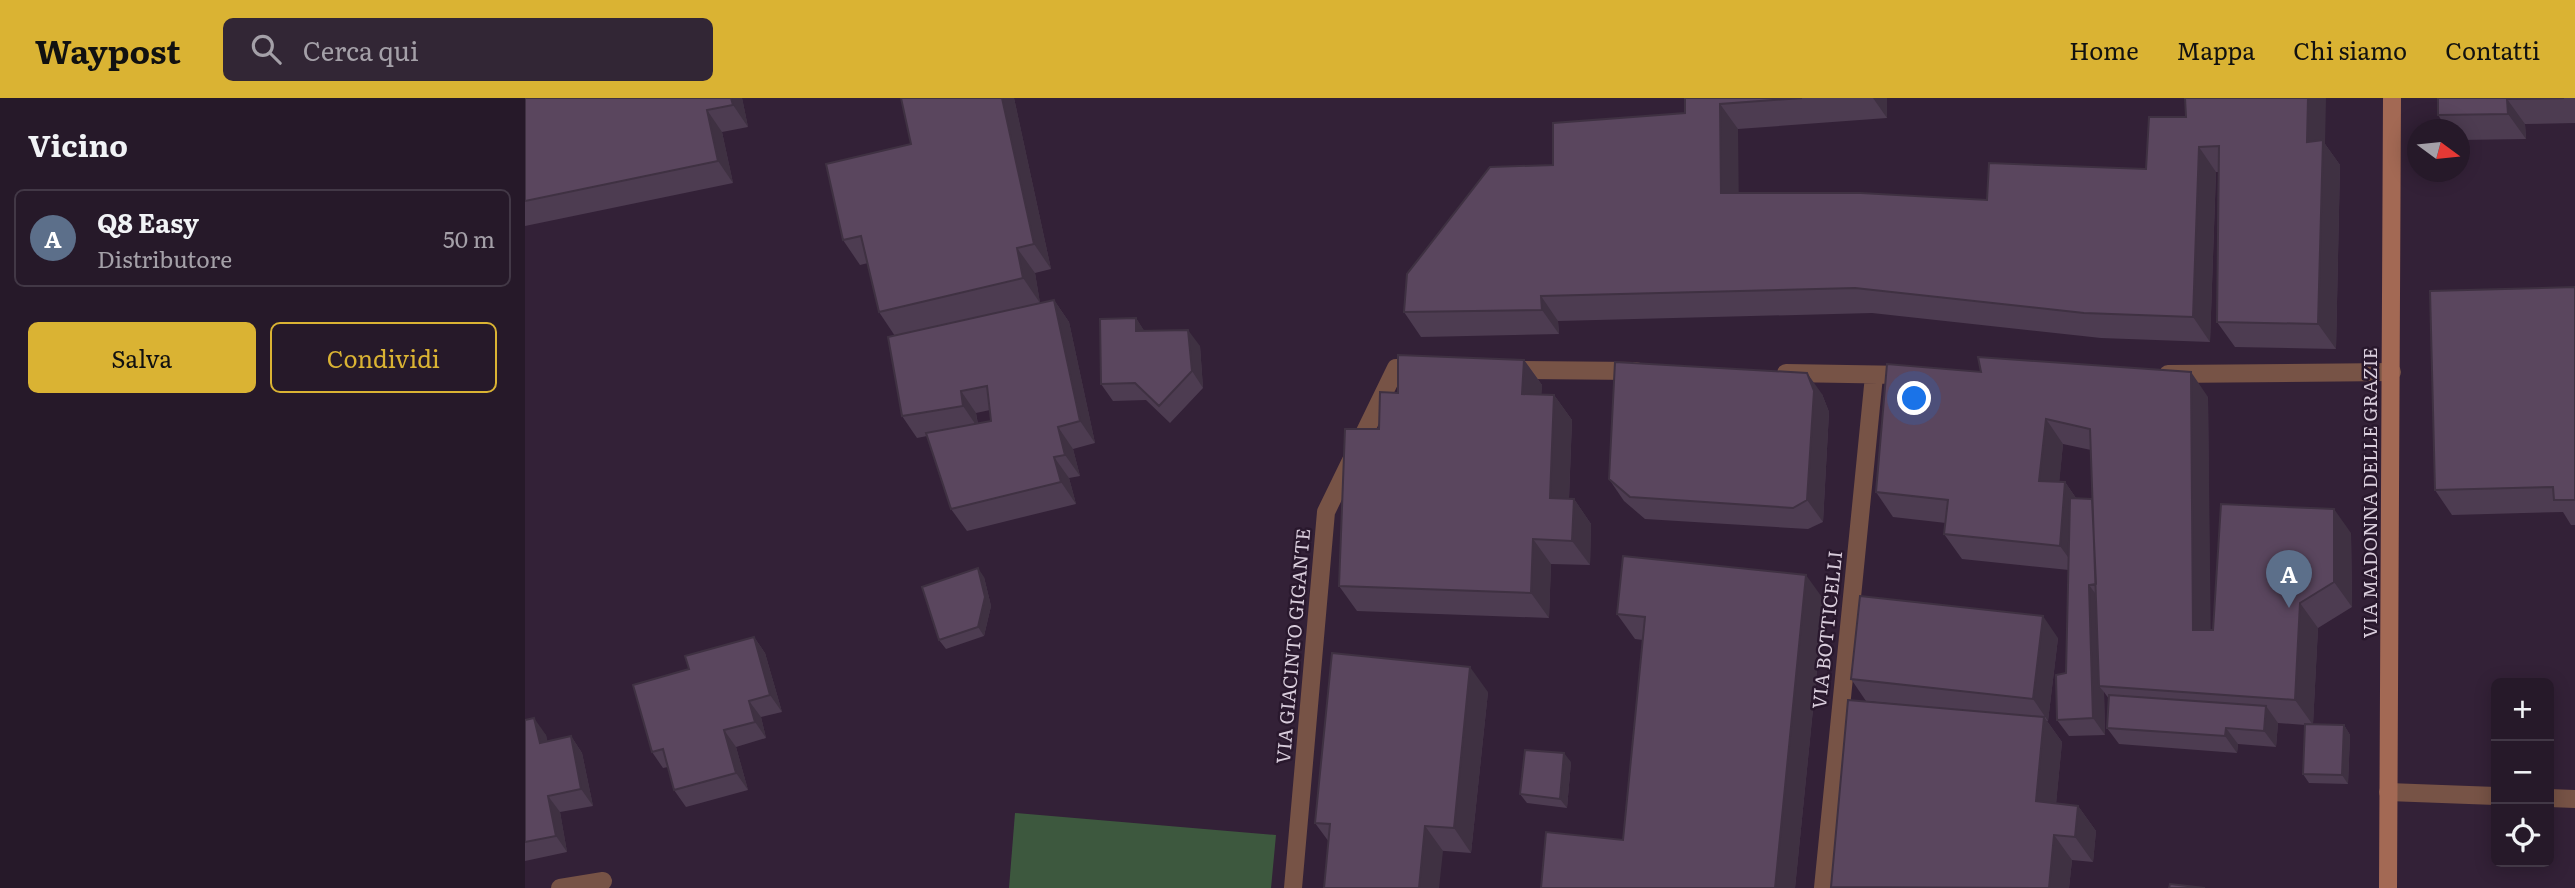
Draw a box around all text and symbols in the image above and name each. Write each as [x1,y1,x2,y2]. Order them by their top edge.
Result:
search box [223,18,713,81]
text: Waypost [35,25,181,74]
icon: search [247,30,285,68]
text: Cerca qui [303,30,419,69]
text: Home [2069,32,2139,67]
text: Mappa [2177,32,2255,67]
text: Chi siamo [2293,32,2407,67]
text: Contatti [2445,32,2540,67]
north arrow [2407,119,2470,182]
text: Vicino [28,122,128,166]
text: Q8 Easy [97,202,199,241]
text: A [44,221,62,255]
text: 50 m [443,221,495,255]
text: Distributore [97,241,232,275]
button: Salva [28,322,256,393]
button: Condividi [270,322,497,393]
street label: VIA MADONNA DELLE GRAZIE [2355,347,2383,639]
your location [1897,381,1931,415]
street label: VIA GIACINTO GIGANTE [1268,527,1316,765]
street label: VIA BOTTICELLI [1804,549,1848,711]
pin: A [2266,550,2312,608]
map controls [2491,678,2554,867]
button: + [2491,678,2554,741]
button: − [2491,741,2554,804]
button: locate [2491,804,2554,867]

